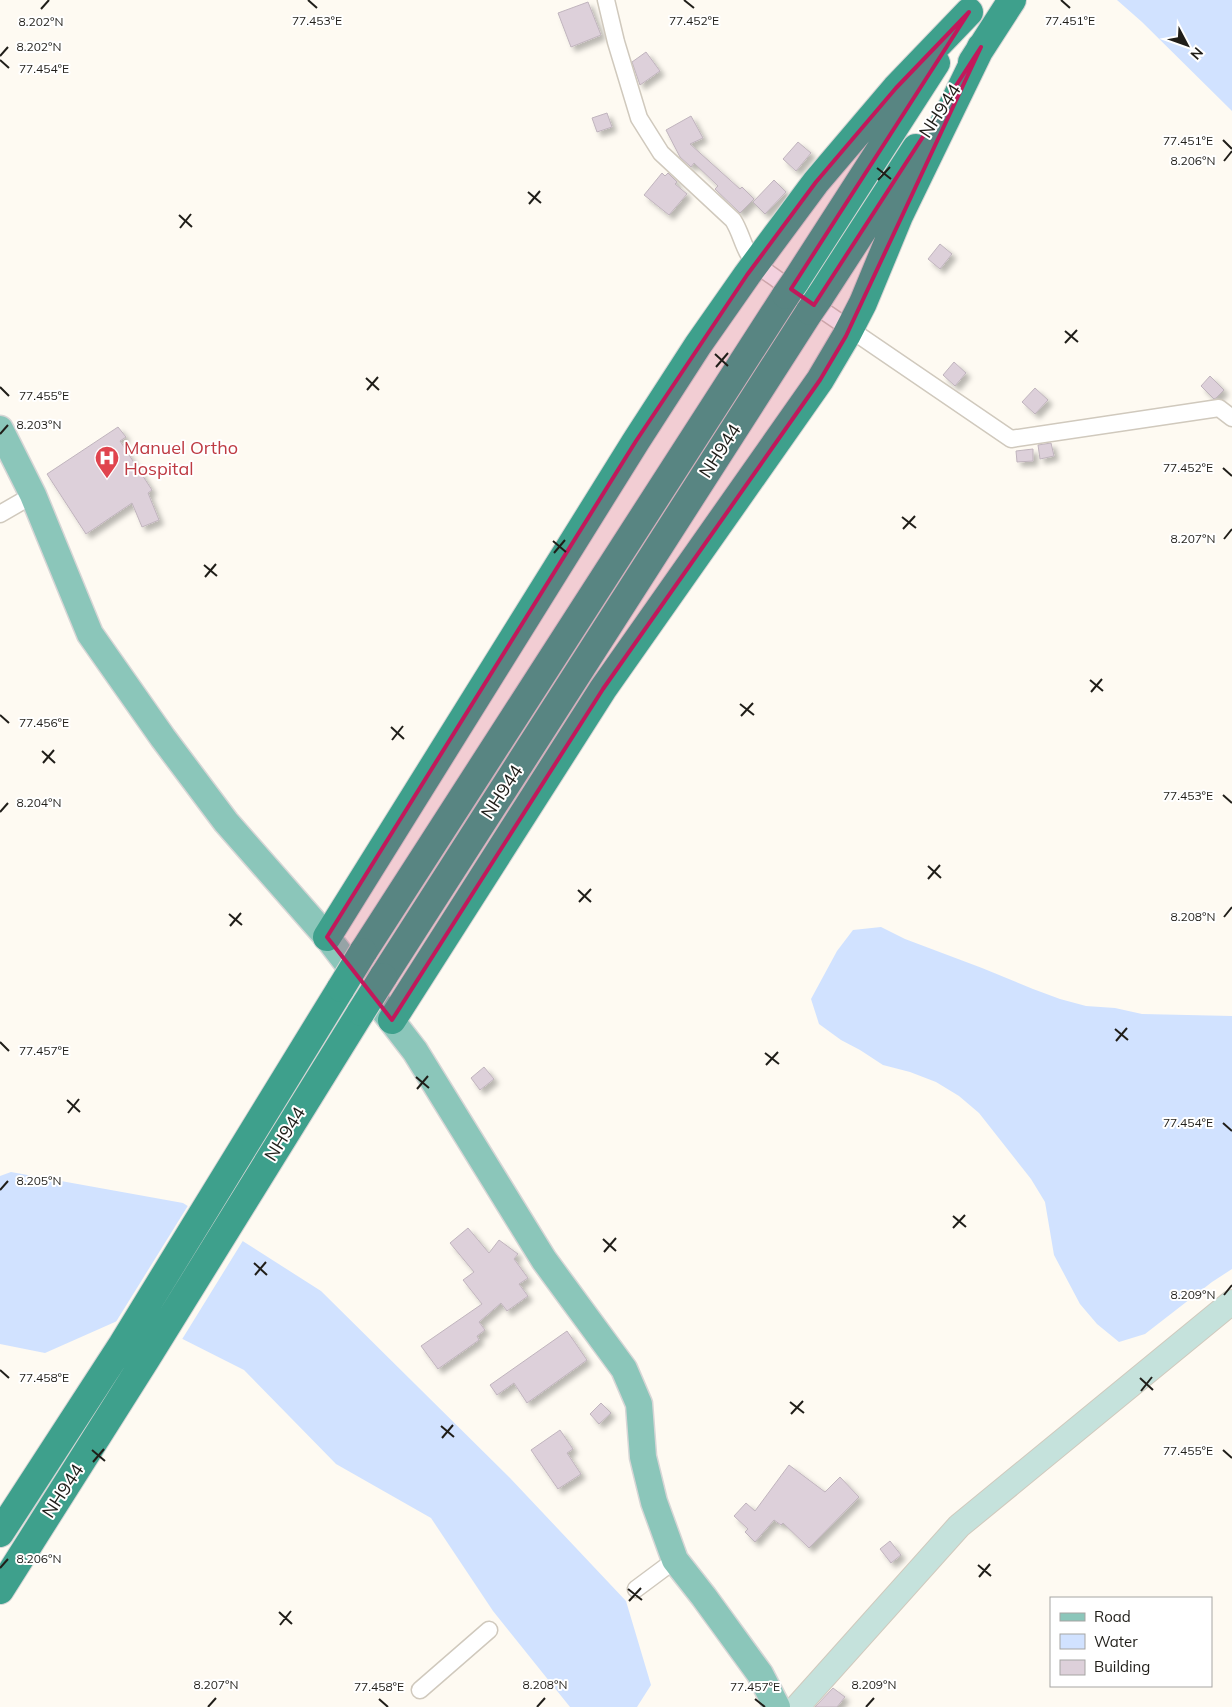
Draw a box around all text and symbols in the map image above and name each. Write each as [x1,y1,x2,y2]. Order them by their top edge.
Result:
text: 77.453°E [292,13,342,28]
text: 77.452°E [669,13,719,28]
text: 77.451°E [1045,13,1095,28]
text: 8.202°N [19,14,63,29]
north arrow [1162,20,1212,70]
text: 8.202°N [17,39,61,54]
text: N [1187,44,1207,63]
text: 77.454°E [19,61,69,76]
street label: NH944 [914,79,966,142]
text: 77.451°E [1163,133,1213,148]
text: 8.206°N [1171,153,1215,168]
text: 77.455°E [19,388,69,403]
text: 8.203°N [17,417,61,432]
street label: NH944 [694,419,746,482]
place label: Manuel Ortho Hospital [124,436,238,480]
hospital icon: Manuel Ortho Hospital [94,445,120,479]
text: 77.452°E [1163,460,1213,475]
text: 8.207°N [1171,531,1215,546]
text: 77.456°E [19,715,69,730]
street label: NH944 [476,760,528,823]
text: 77.453°E [1163,788,1213,803]
text: 8.204°N [17,795,61,810]
text: 8.208°N [1171,909,1215,924]
text: 77.457°E [19,1043,69,1058]
street label: NH944 [259,1102,310,1165]
text: 77.454°E [1163,1115,1213,1130]
text: 8.205°N [17,1173,61,1188]
text: 8.209°N [1171,1287,1215,1302]
text: 77.458°E [19,1370,69,1385]
text: 77.455°E [1163,1443,1213,1458]
street label: NH944 [37,1459,89,1522]
text: 8.206°N [17,1551,61,1566]
legend [1050,1597,1212,1687]
text: Road [1094,1607,1131,1626]
text: Water [1094,1632,1138,1651]
text: Building [1094,1657,1150,1676]
text: 8.207°N [194,1677,238,1692]
text: 8.208°N [523,1677,567,1692]
text: 8.209°N [852,1677,896,1692]
text: 77.458°E [354,1679,404,1694]
text: 77.457°E [730,1679,780,1694]

